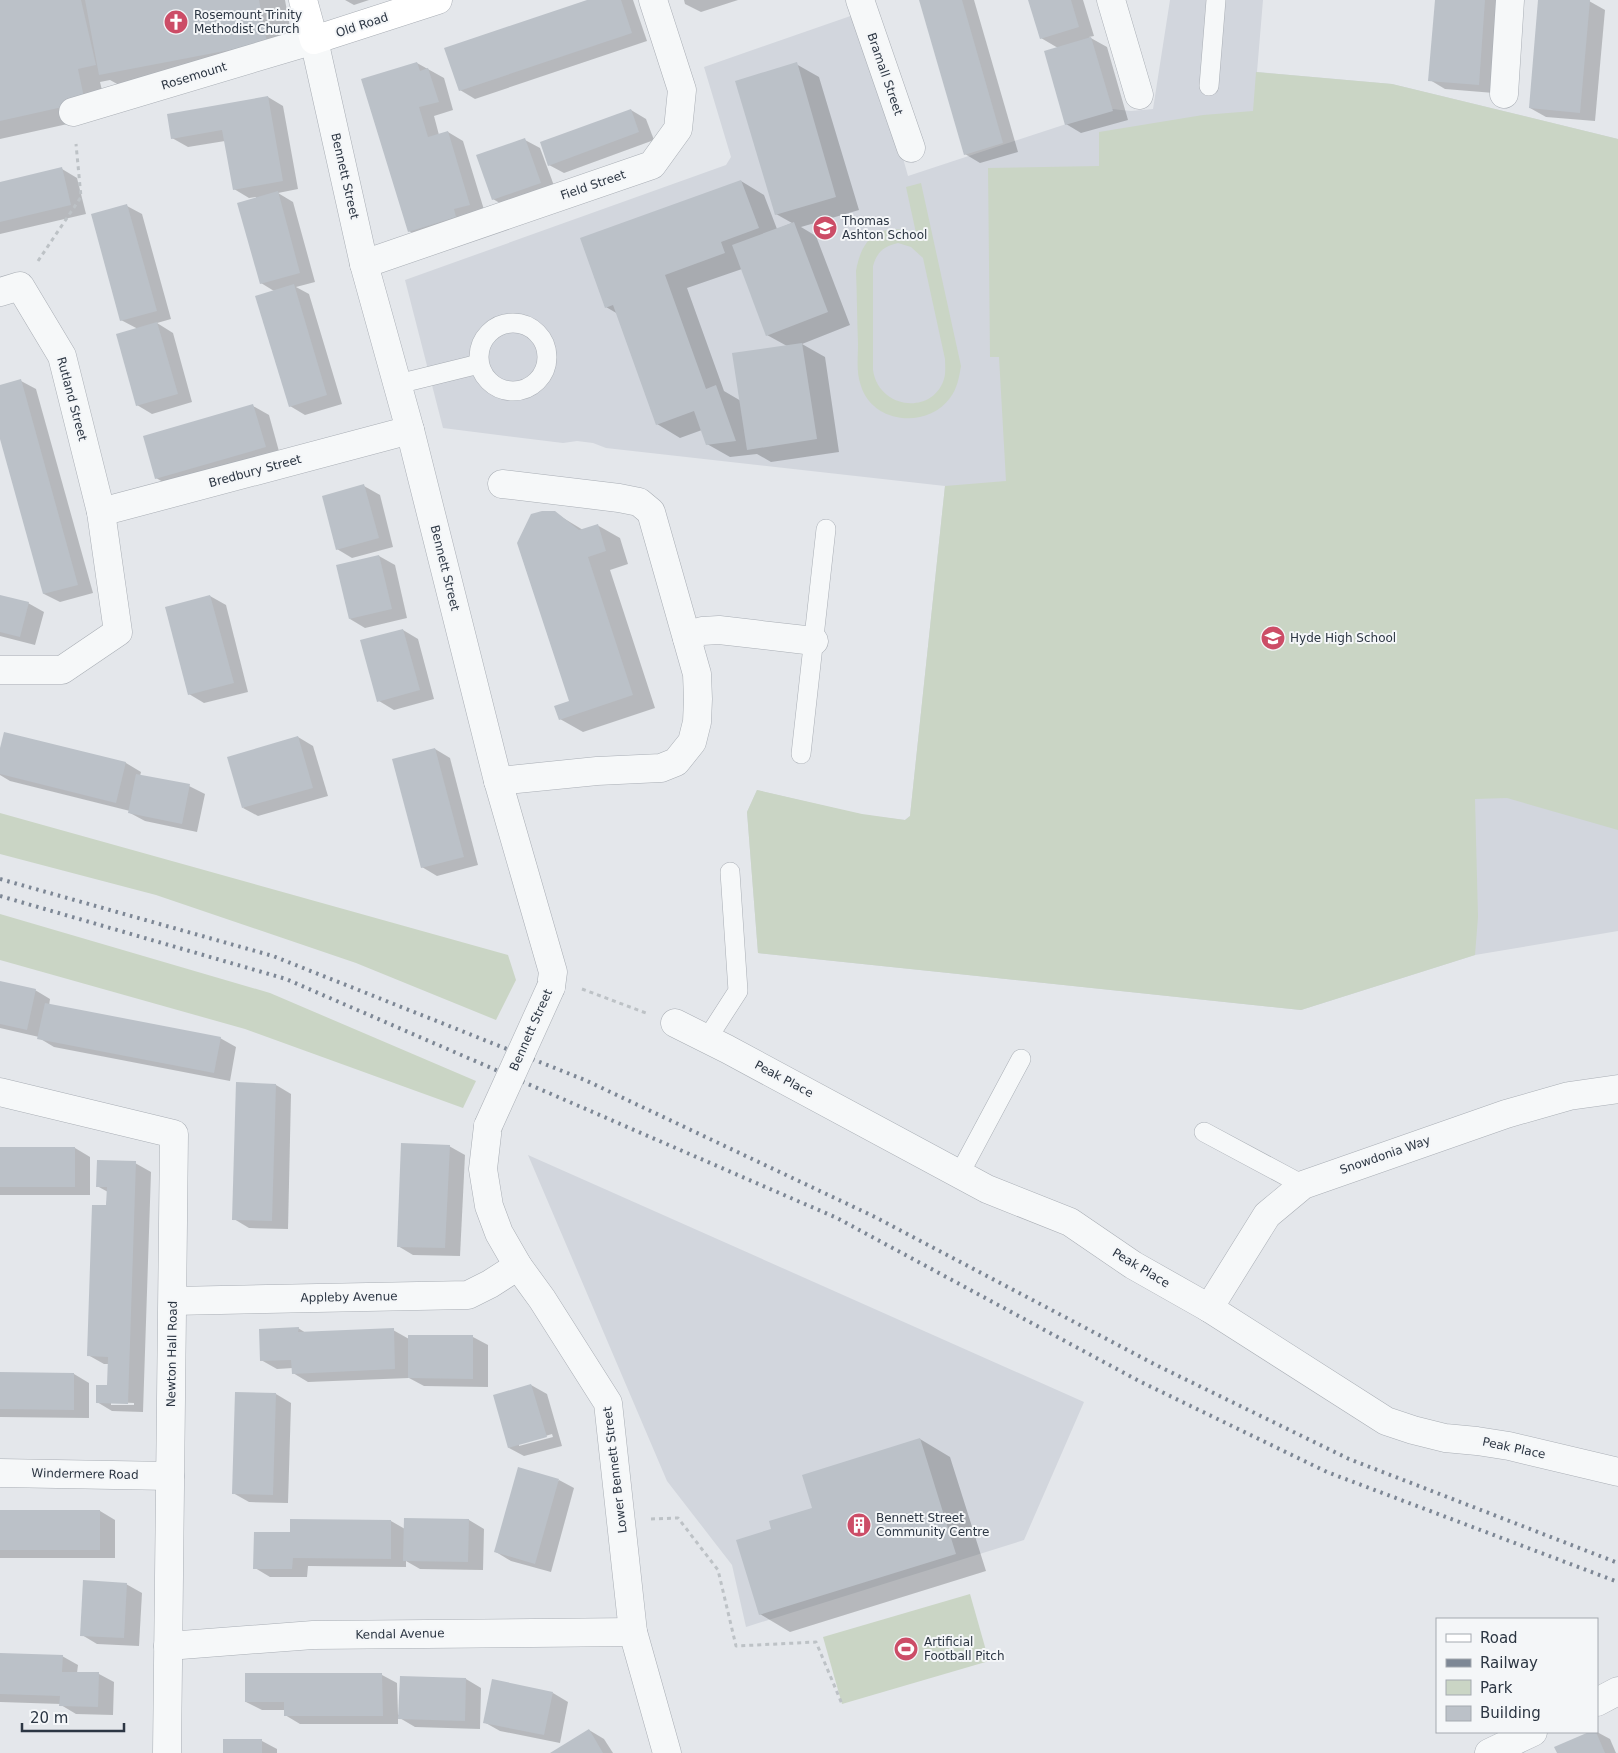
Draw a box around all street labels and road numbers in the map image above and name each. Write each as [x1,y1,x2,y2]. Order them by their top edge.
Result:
street label: Old Road [334,10,390,40]
street label: Bramall Street [864,31,906,117]
street label: Rosemount [160,59,229,93]
street label: Bennett Street [328,132,362,221]
street label: Field Street [559,167,628,203]
street label: Rutland Street [54,356,90,443]
street label: Bredbury Street [207,452,303,490]
street label: Bennett Street [428,524,462,613]
street label: Bennett Street [507,987,555,1073]
street label: Peak Place [752,1058,816,1100]
street label: Snowdonia Way [1338,1133,1432,1177]
street label: Peak Place [1110,1245,1172,1291]
street label: Appleby Avenue [300,1289,398,1305]
street label: Newton Hall Road [164,1301,180,1407]
street label: Lower Bennett Street [600,1406,630,1534]
street label: Peak Place [1481,1434,1547,1462]
street label: Windermere Road [31,1466,139,1482]
street label: Kendal Avenue [355,1626,445,1642]

